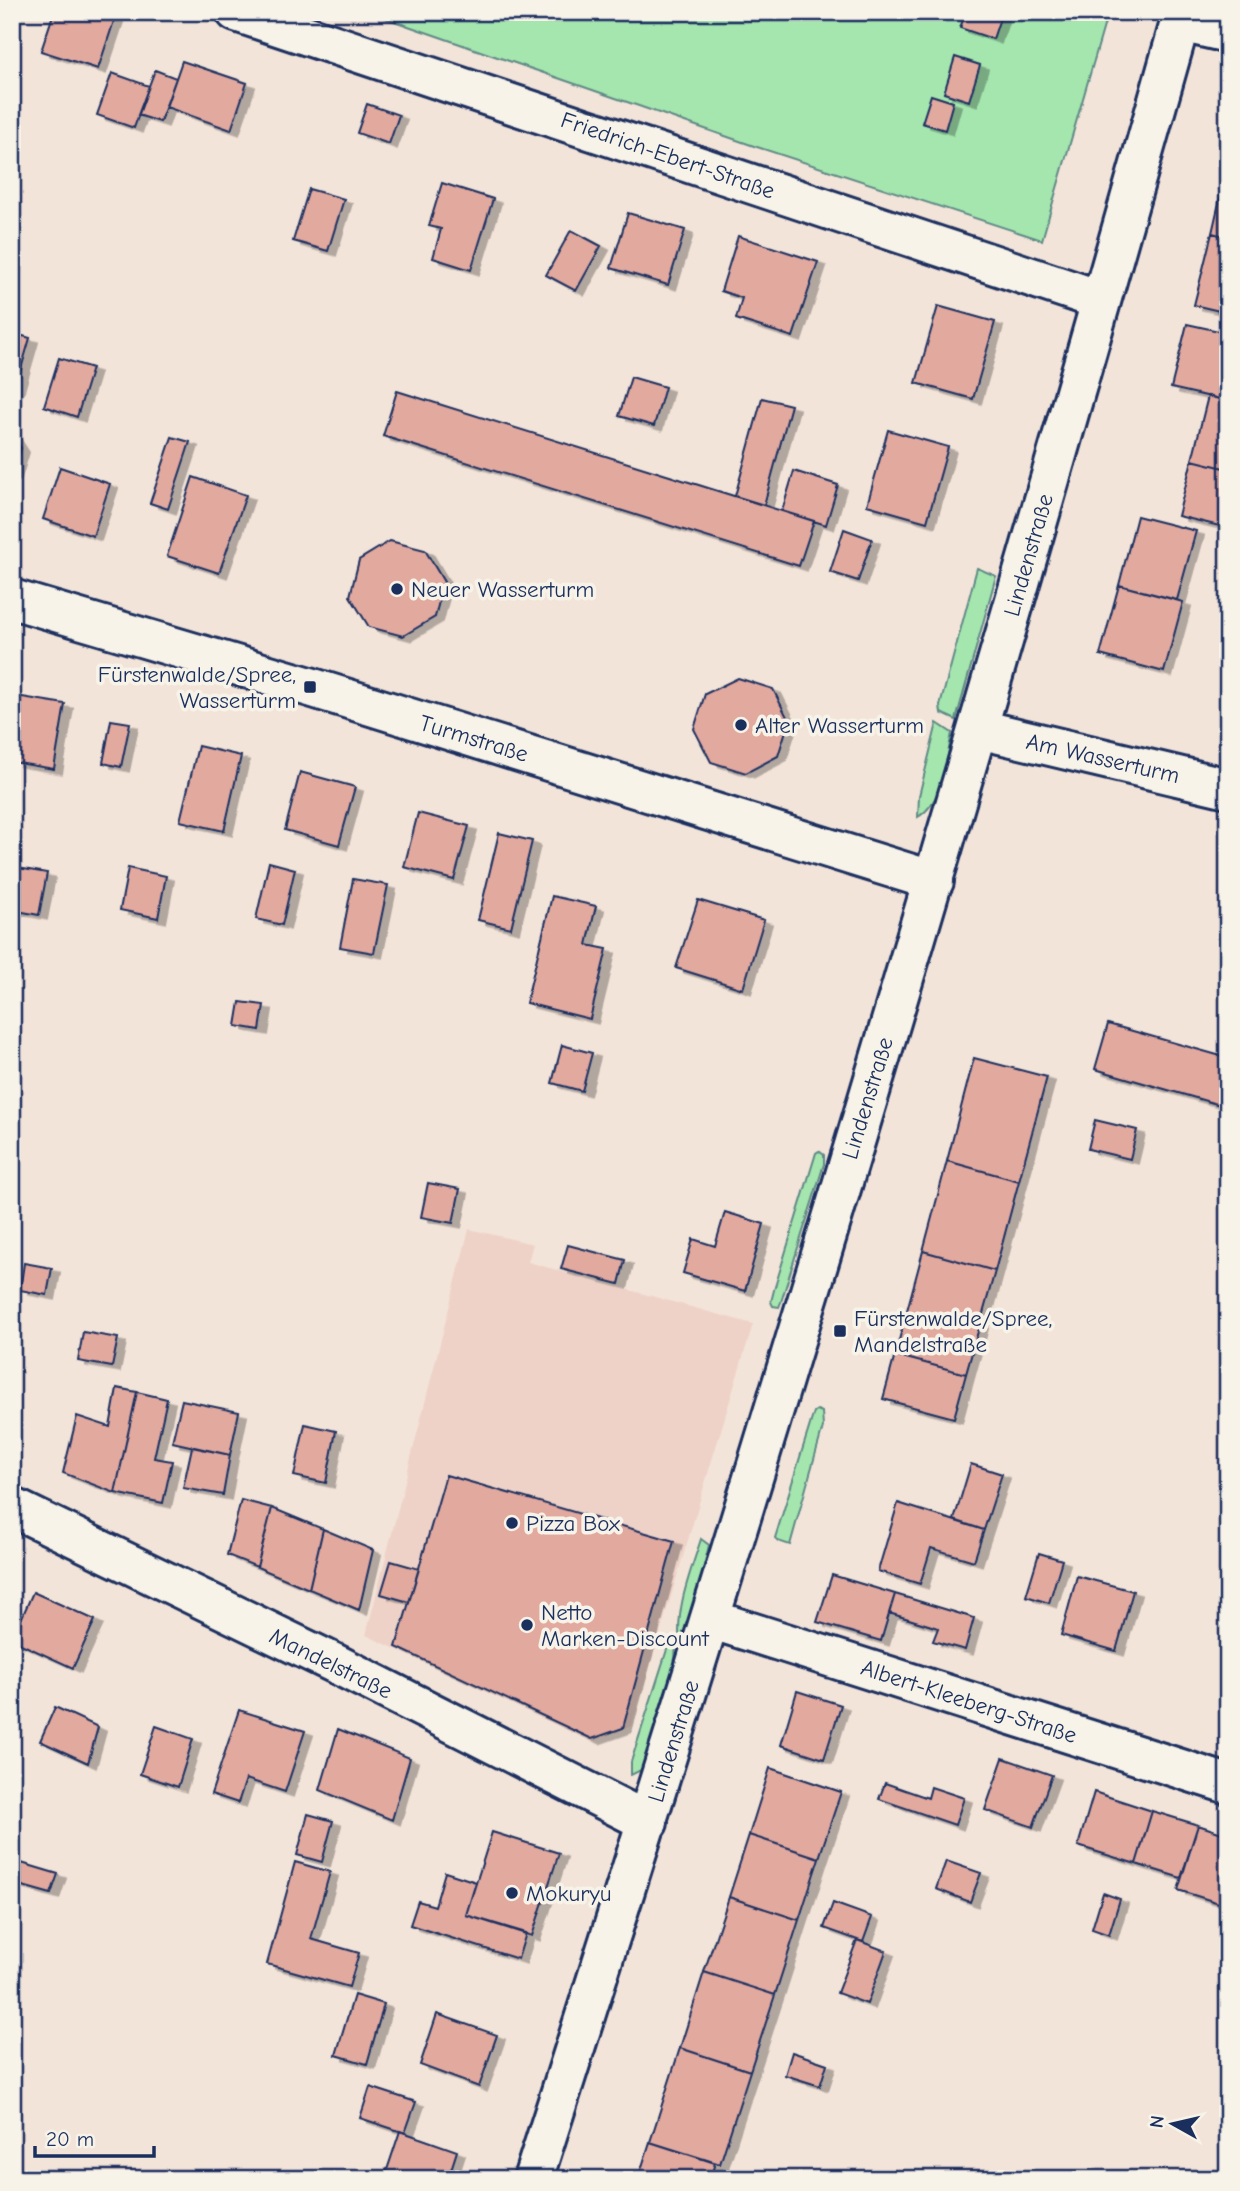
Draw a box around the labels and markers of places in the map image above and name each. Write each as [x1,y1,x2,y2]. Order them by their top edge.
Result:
place label: Neuer Wasserturm [411,576,594,603]
marker: Neuer Wasserturm [389,581,405,597]
place label: Fürstenwalde/Spree, Wasserturm [98,661,296,714]
marker: Fürstenwalde/Spree, Wasserturm [302,679,318,695]
place label: Alter Wasserturm [755,712,924,739]
marker: Alter Wasserturm [733,717,749,733]
place label: Fürstenwalde/Spree, Mandelstraße [854,1305,1052,1358]
marker: Fürstenwalde/Spree, Mandelstraße [832,1323,848,1339]
place label: Pizza Box [526,1510,620,1537]
marker: Pizza Box [504,1515,520,1531]
place label: Netto Marken-Discount [541,1599,710,1652]
marker: Netto Marken-Discount [519,1617,535,1633]
place label: Mokuryu [526,1880,612,1907]
marker: Mokuryu [504,1885,520,1901]

